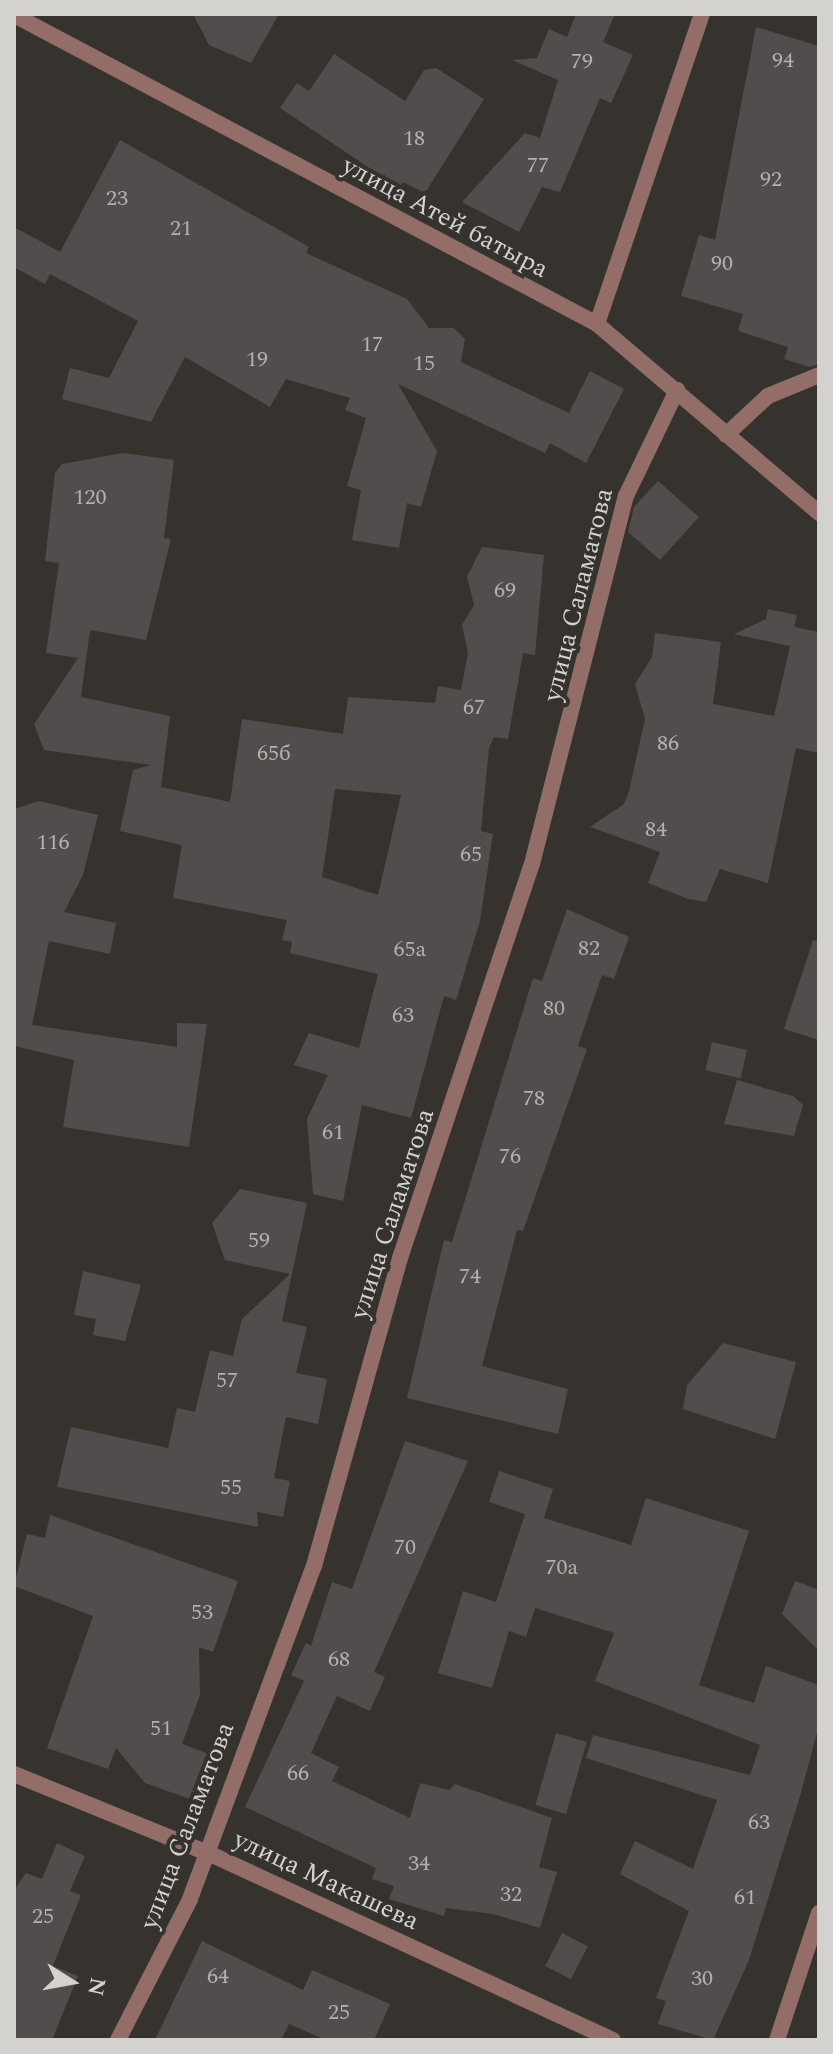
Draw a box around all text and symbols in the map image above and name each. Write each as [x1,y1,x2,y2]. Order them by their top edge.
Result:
house number: 94 [772,48,794,74]
house number: 79 [571,49,593,75]
house number: 18 [403,126,425,152]
street label: улица Атей батыра [337,150,553,286]
house number: 77 [527,153,549,179]
house number: 92 [760,167,782,193]
house number: 23 [106,186,128,212]
house number: 21 [170,216,192,242]
house number: 90 [711,251,733,277]
house number: 17 [361,332,383,358]
house number: 19 [246,347,268,373]
house number: 15 [413,351,435,377]
house number: 120 [74,485,106,511]
street label: улица Саламатова [537,485,621,705]
house number: 69 [494,578,516,604]
house number: 67 [463,695,485,721]
house number: 86 [657,731,679,757]
house number: 65б [257,741,291,767]
house number: 84 [645,817,667,843]
house number: 116 [37,830,69,856]
house number: 65 [460,842,482,868]
house number: 82 [578,936,600,962]
house number: 65а [394,937,426,963]
house number: 80 [543,996,565,1022]
house number: 63 [392,1003,414,1029]
house number: 78 [523,1086,545,1112]
street label: улица Саламатова [344,1105,442,1323]
house number: 61 [322,1120,344,1146]
house number: 76 [499,1144,521,1170]
house number: 59 [248,1228,270,1254]
house number: 74 [459,1264,481,1290]
house number: 57 [216,1368,238,1394]
house number: 55 [220,1475,242,1501]
house number: 70 [394,1535,416,1561]
house number: 70а [546,1555,578,1581]
house number: 53 [191,1600,213,1626]
house number: 68 [328,1647,350,1673]
house number: 51 [150,1716,172,1742]
street label: улица Саламатова [134,1718,242,1934]
house number: 66 [287,1761,309,1787]
house number: 63 [748,1810,770,1836]
street label: улица Макашева [228,1824,424,1938]
house number: 34 [408,1851,430,1877]
house number: 32 [500,1882,522,1908]
house number: 61 [734,1885,756,1911]
house number: 25 [32,1904,54,1930]
north arrow [32,1942,112,2022]
house number: 64 [207,1964,229,1990]
house number: 30 [691,1966,713,1992]
text: N [78,1975,114,1999]
house number: 25 [328,2000,350,2026]

